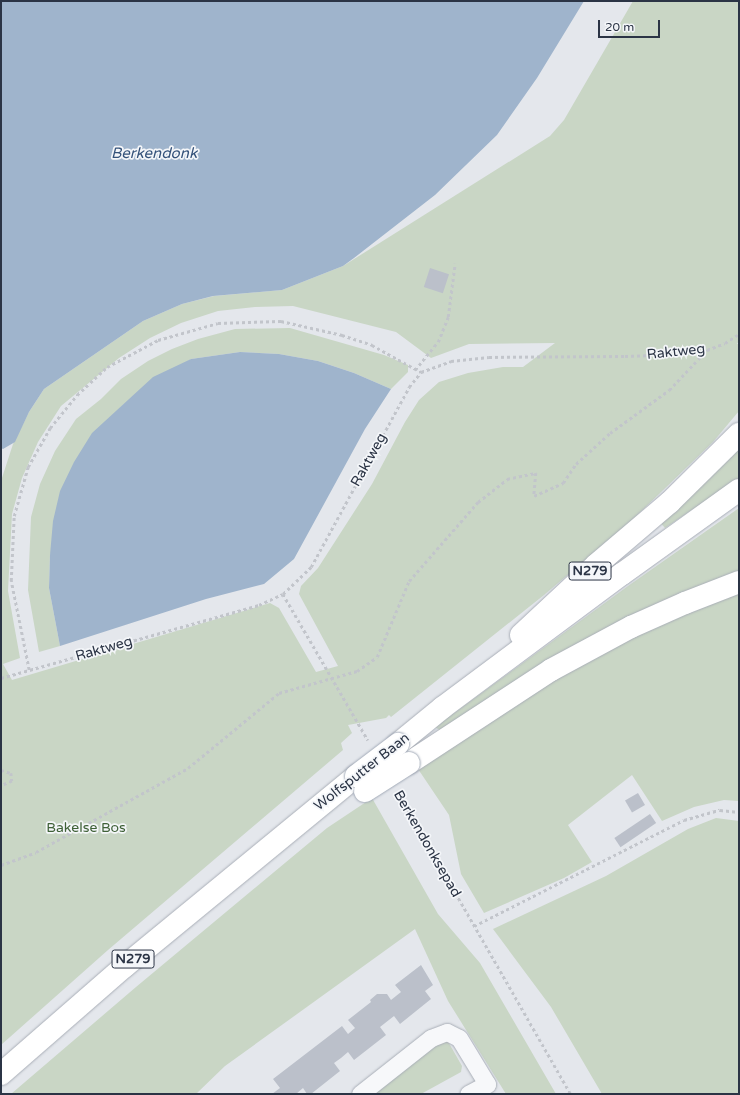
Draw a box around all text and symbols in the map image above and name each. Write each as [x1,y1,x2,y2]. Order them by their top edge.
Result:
scale bar [600,12,662,38]
text: 20 m [605,20,634,34]
water label: Berkendonk [111,145,197,163]
street label: Raktweg [646,341,706,363]
street label: Raktweg [347,430,391,490]
road number: N279 [568,560,612,582]
street label: Raktweg [74,633,134,665]
street label: Wolfsputter Baan [311,730,413,814]
street label: Berkendonksepad [390,788,464,900]
park label: Bakelse Bos [46,820,126,836]
road number: N279 [111,948,155,970]

